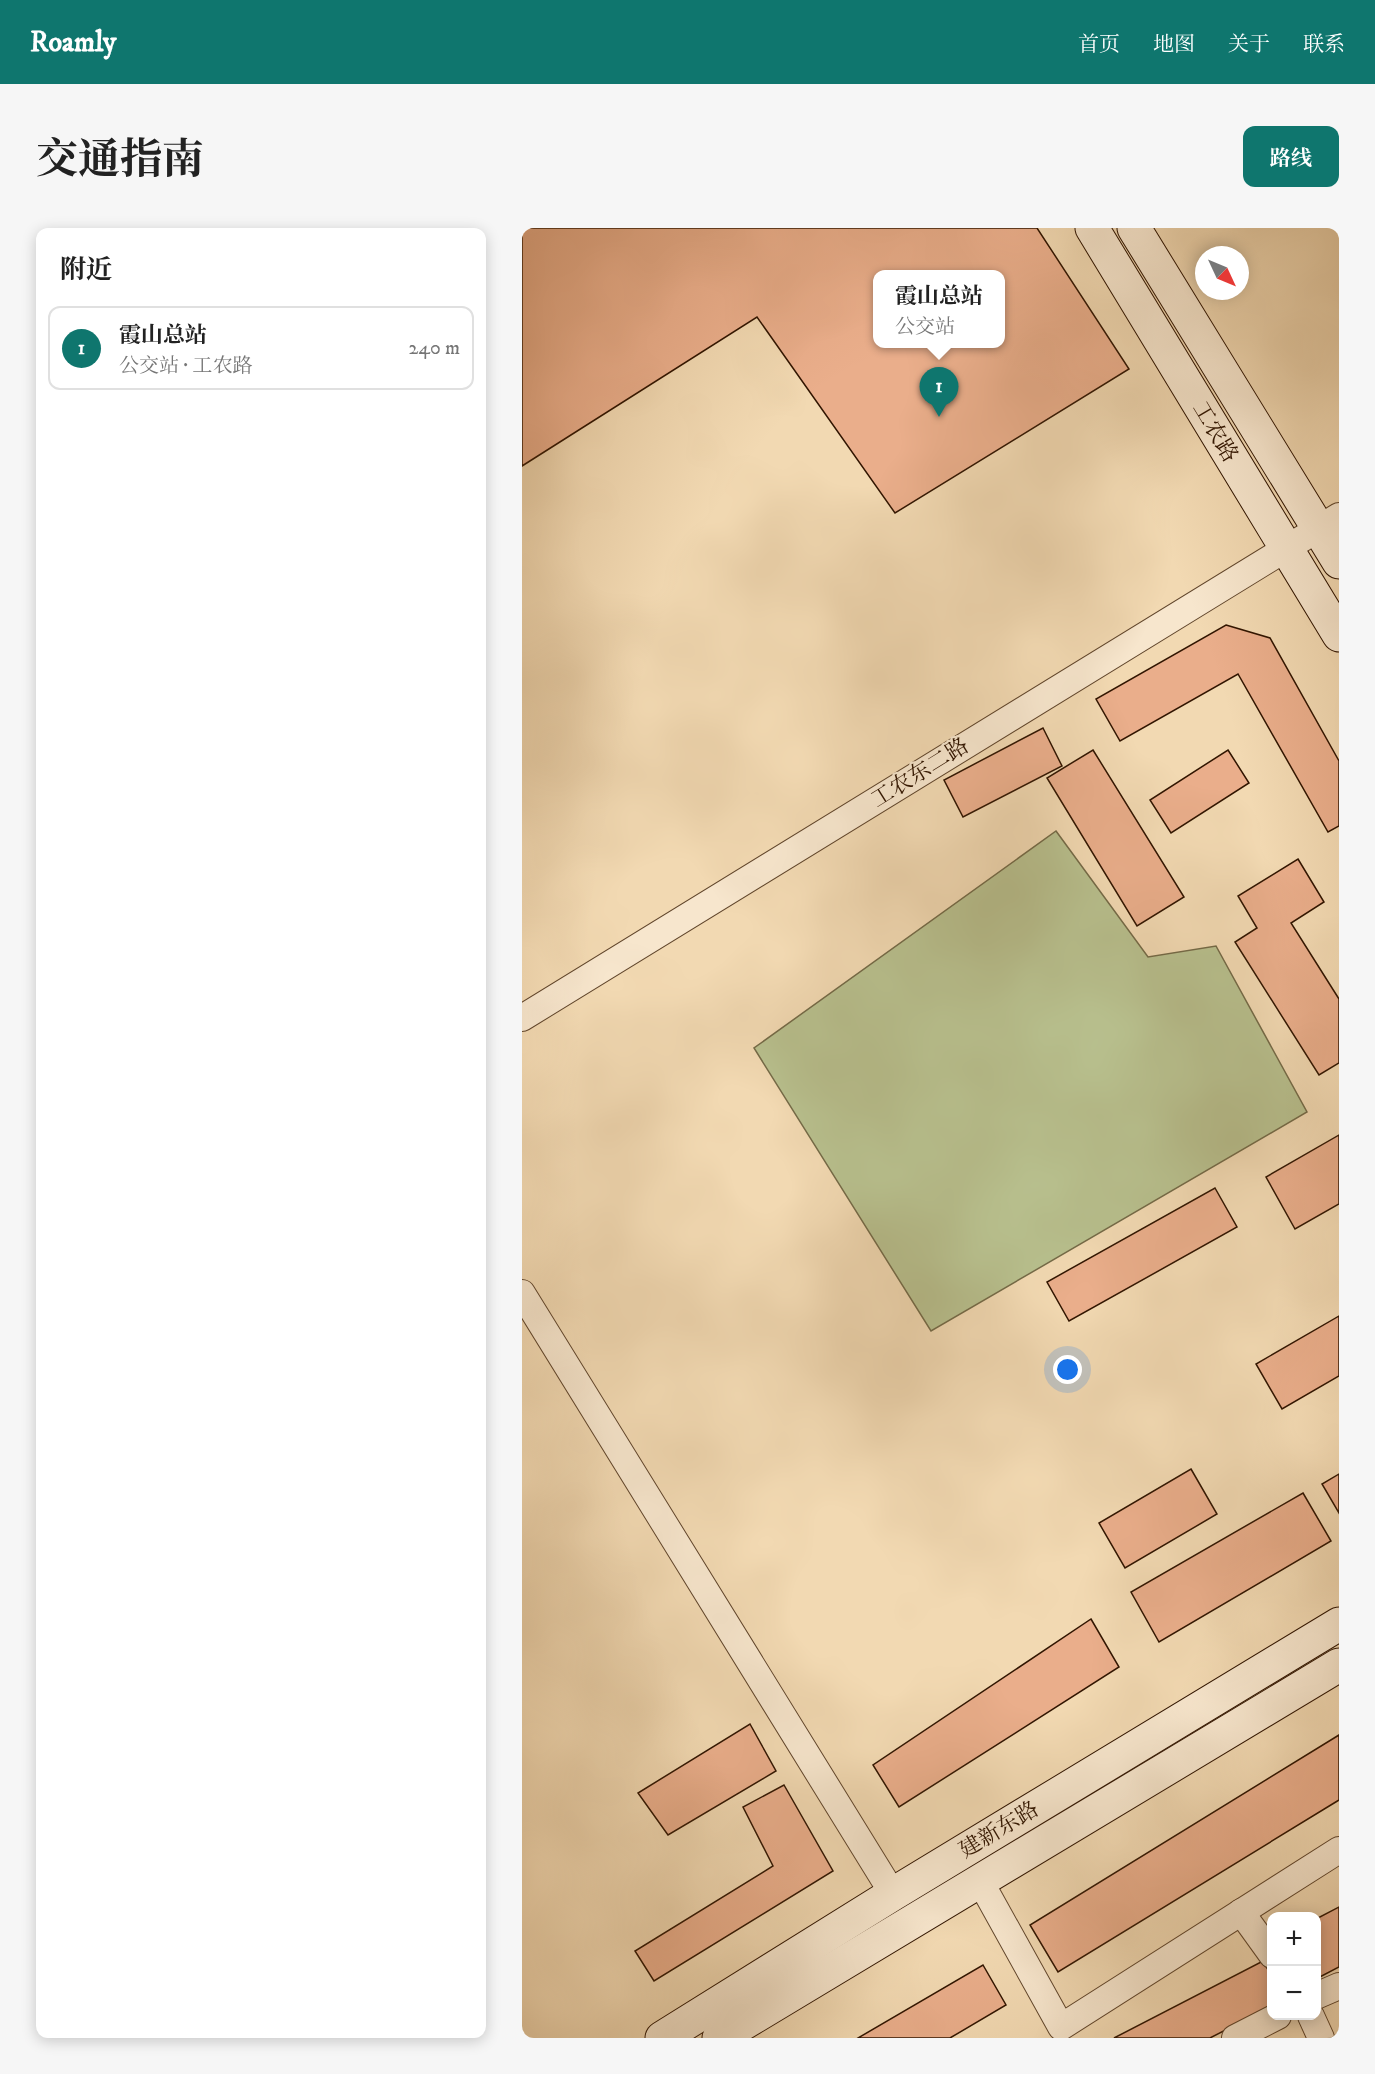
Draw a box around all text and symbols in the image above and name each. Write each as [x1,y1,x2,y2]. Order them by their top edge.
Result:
text: Roamly [30,25,116,60]
text: 首页 [1078,32,1120,58]
text: 地图 [1153,32,1195,58]
text: 关于 [1228,32,1270,58]
text: 联系 [1303,32,1345,58]
button: 路线 [1243,126,1339,187]
text: 交通指南 [36,135,204,187]
north arrow [1195,246,1249,300]
text: 附近 [60,254,112,287]
popup [873,270,1005,348]
text: 霞山总站 [895,283,983,310]
text: 公交站 [895,315,955,340]
text: 霞山总站 [119,322,207,349]
text: 1 [78,336,85,361]
text: 240 m [409,336,460,361]
text: 公交站 · 工农路 [119,354,252,379]
pin: 1 [920,368,958,417]
street label: 工农路 [1186,397,1244,467]
street label: 工农东二路 [866,732,974,814]
your location [1053,1355,1082,1384]
street label: 建新东路 [954,1796,1044,1864]
map controls [1267,1912,1321,2020]
button: + [1267,1912,1321,1966]
button: − [1267,1966,1321,2020]

